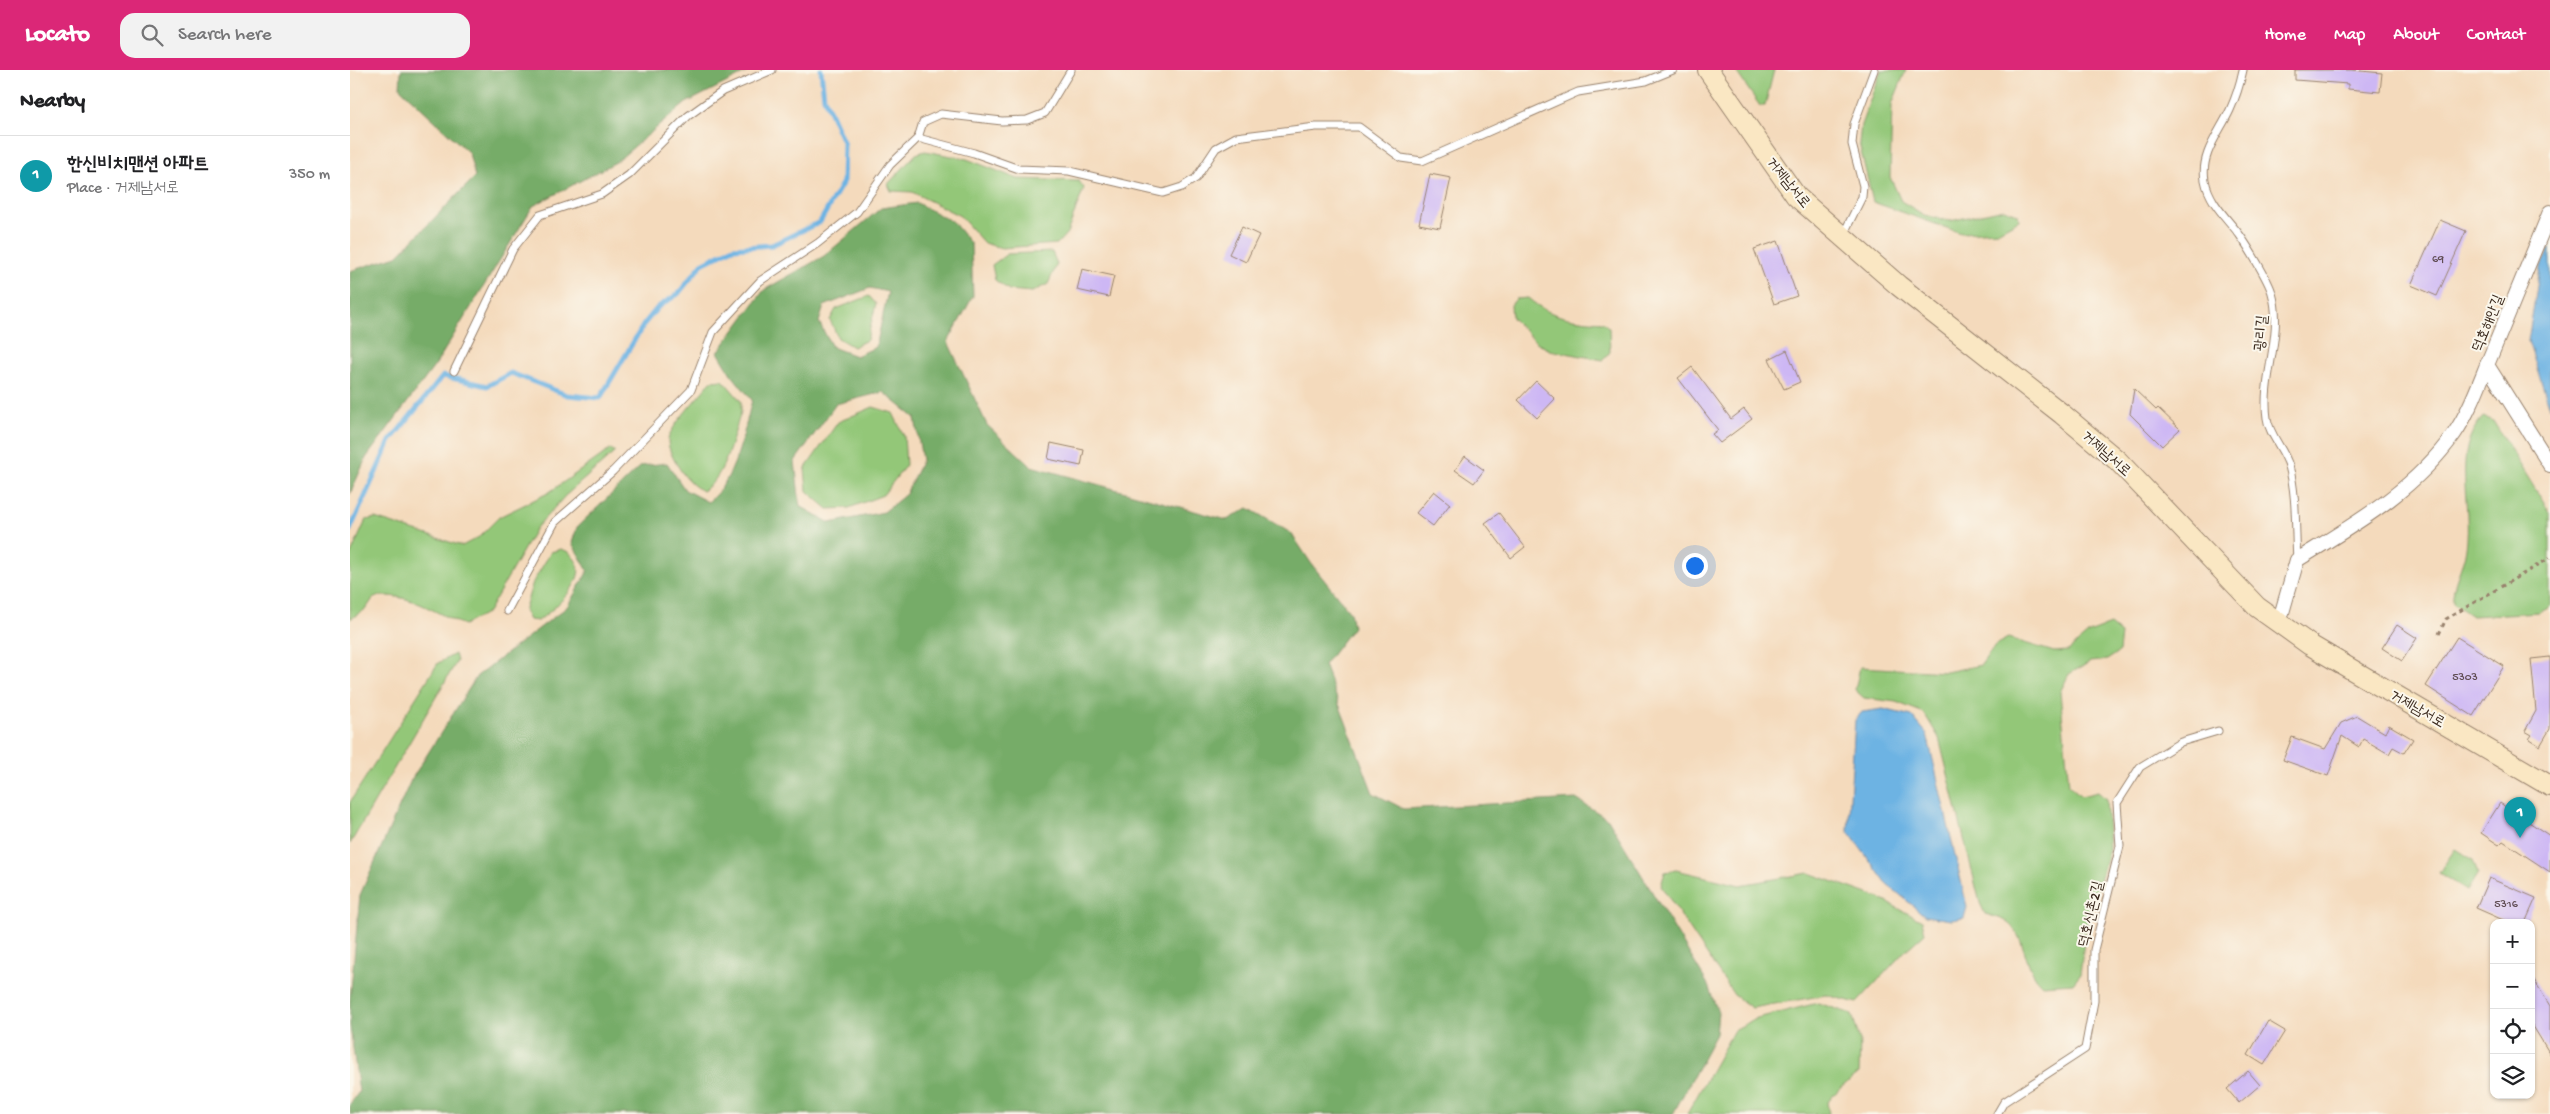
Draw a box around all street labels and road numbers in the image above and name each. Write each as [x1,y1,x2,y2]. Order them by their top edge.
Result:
street label: 거제남서로 [1761,154,1813,212]
street label: 덕호해안길 [2469,292,2509,355]
street label: 광리길 [2251,314,2273,352]
street label: 거제남서로 [2077,428,2134,481]
street label: 거제남서로 [2386,687,2448,733]
street label: 덕호신촌2길 [2076,879,2108,949]

